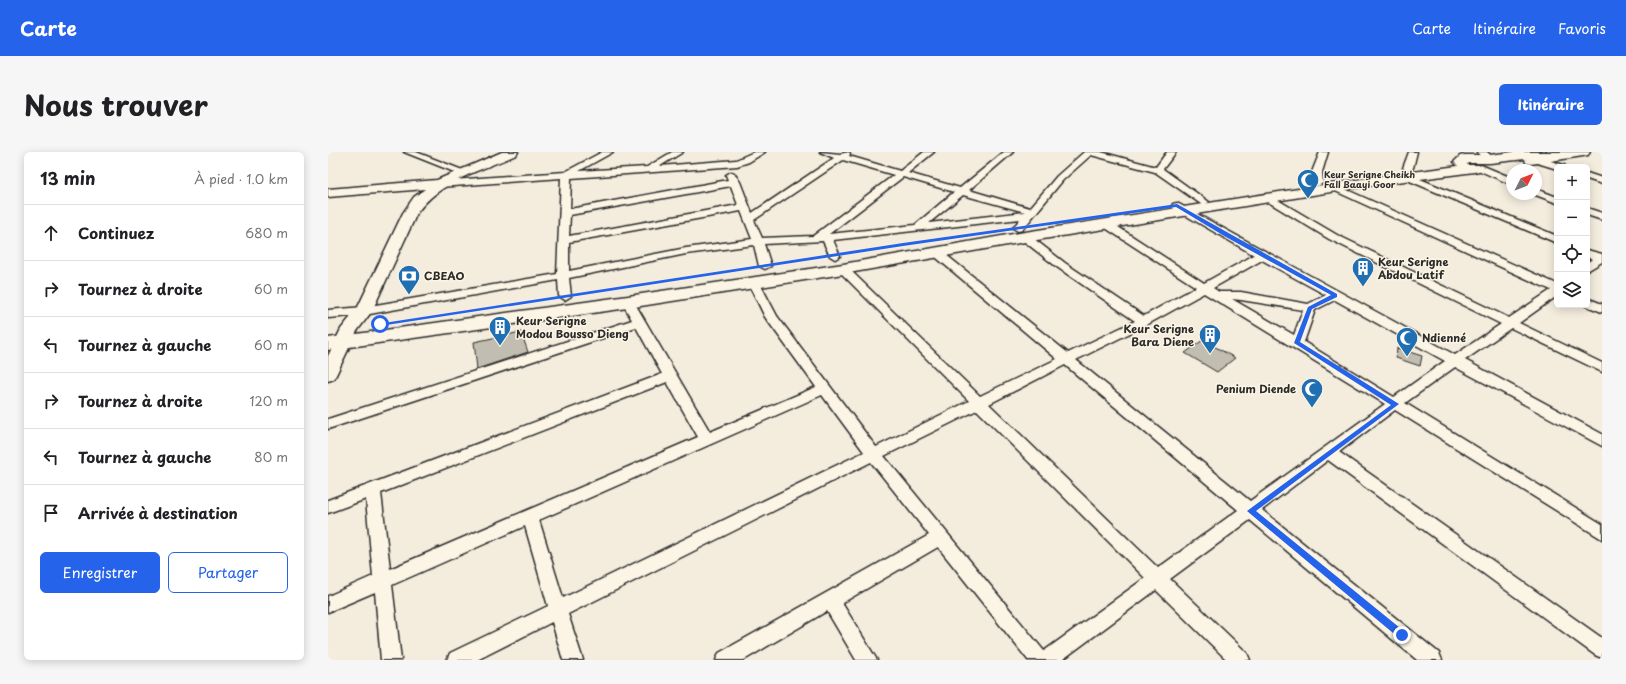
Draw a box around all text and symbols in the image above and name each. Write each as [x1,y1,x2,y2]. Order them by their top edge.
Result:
text: Carte [20,14,77,42]
text: Carte [1412,18,1451,39]
text: Itinéraire [1473,18,1536,39]
text: Favoris [1558,18,1606,39]
text: Nous trouver [24,83,208,126]
button: Itinéraire [1499,84,1602,125]
north arrow [1506,164,1542,200]
map controls [1554,164,1590,308]
button: + [1554,164,1590,200]
text: 13 min [40,165,95,191]
mosque icon: Keur Serigne Cheikh Fall Baayi Goor [1295,167,1321,200]
place label: Keur Serigne Cheikh Fall Baayi Goor [1324,167,1416,191]
text: À pied · 1.0 km [194,169,288,188]
button: − [1554,200,1590,236]
text: Continuez [78,221,154,244]
icon: ahead [40,222,62,244]
text: 680 m [245,223,288,242]
button: locate [1554,236,1590,272]
place label: Keur Serigne Abdou Latif [1377,253,1449,283]
building icon: Keur Serigne Abdou Latif [1350,255,1376,288]
bank icon: CBEAO [396,263,422,296]
place label: CBEAO [424,267,465,284]
button: layers [1554,272,1590,308]
text: Tournez à droite [78,277,203,300]
icon: right [40,278,62,300]
text: 60 m [254,279,288,298]
place label: Keur Serigne Modou Bousso Dieng [516,312,629,342]
building icon: Keur Serigne Modou Bousso Dieng [487,314,513,347]
route start [371,315,389,333]
place label: Keur Serigne Bara Diene [1124,320,1194,350]
building icon: Keur Serigne Bara Diene [1197,322,1223,355]
mosque icon: Ndienné [1394,325,1420,358]
place label: Ndienné [1422,329,1466,346]
text: Tournez à gauche [78,333,212,356]
icon: left [40,334,62,356]
text: 60 m [254,335,288,354]
mosque icon: Penium Diende [1299,376,1325,409]
place label: Penium Diende [1216,380,1296,397]
text: Tournez à droite [78,389,203,412]
icon: right [40,390,62,412]
text: 120 m [249,391,288,410]
text: Tournez à gauche [78,445,212,468]
icon: left [40,446,62,468]
text: 80 m [254,447,288,466]
text: Arrivée à destination [78,501,238,524]
icon: arrive [40,502,62,524]
button: Enregistrer [40,552,160,593]
button: Partager [168,552,288,593]
route end [1393,626,1411,644]

